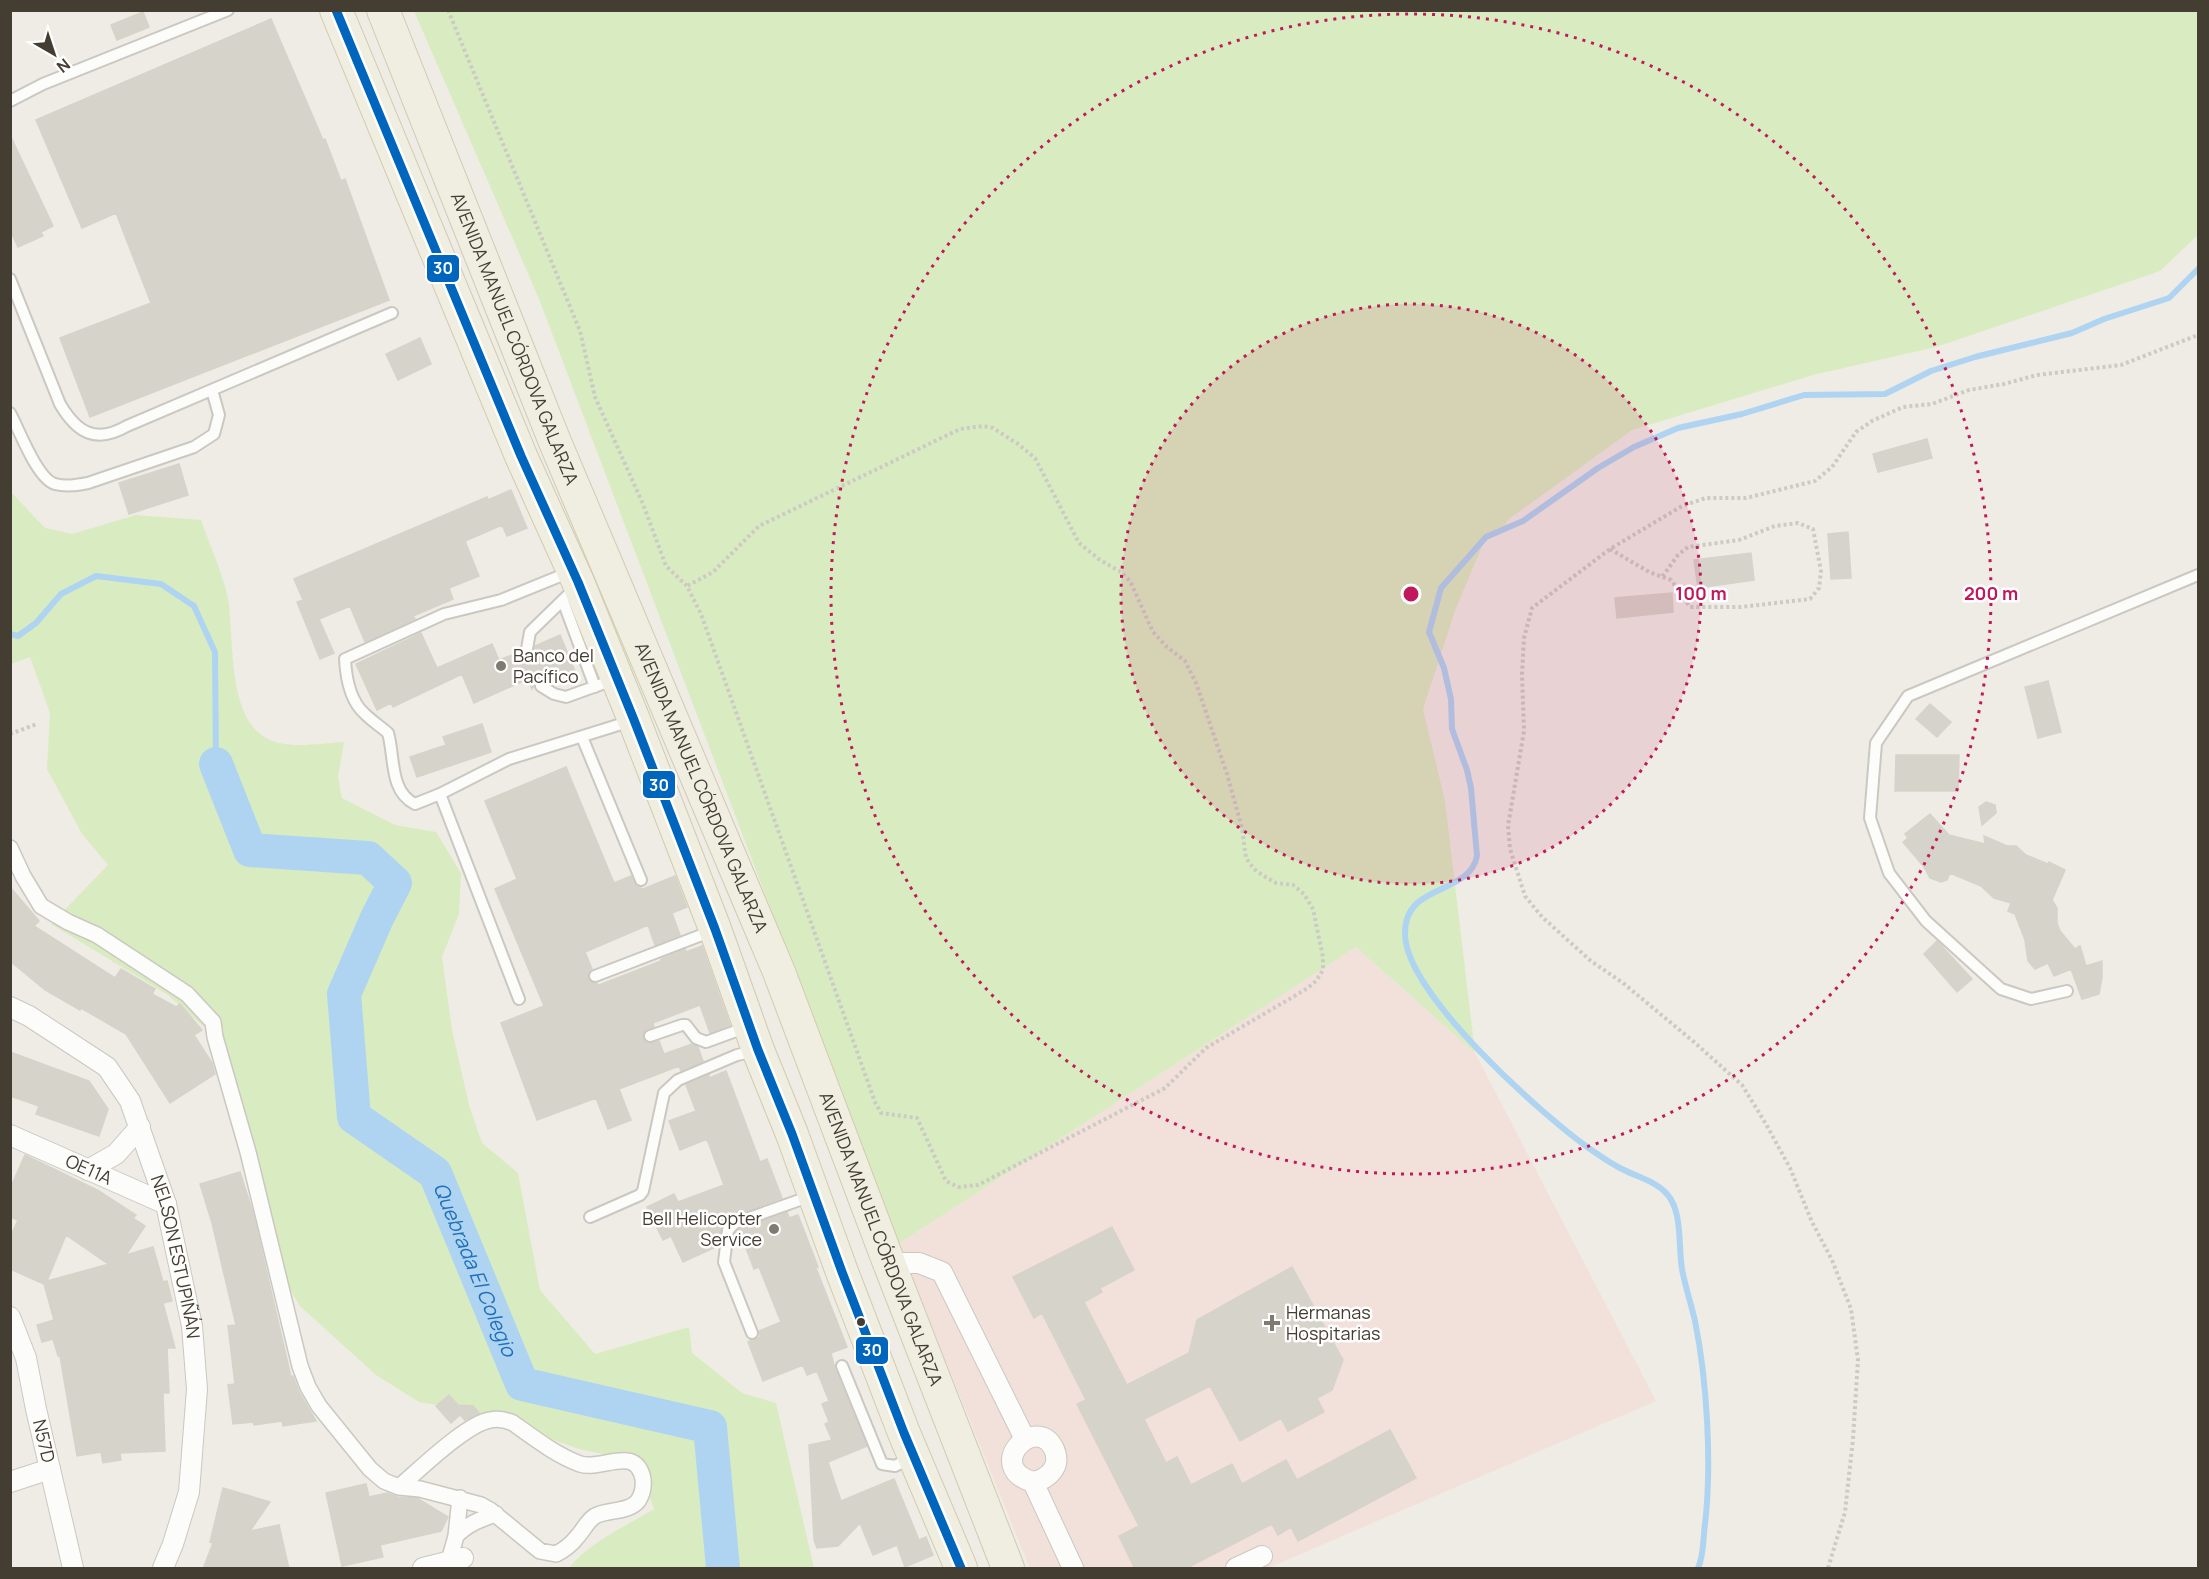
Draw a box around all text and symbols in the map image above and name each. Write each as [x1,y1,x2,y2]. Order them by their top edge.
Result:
north arrow [24,24,84,84]
text: N [52,53,75,78]
street label: AVENIDA MANUEL CÓRDOVA GALARZA [446,189,585,489]
line badge: 30 [426,254,460,283]
text: 30 [433,257,453,279]
text: 100 m [1675,581,1727,605]
text: 200 m [1964,581,2018,605]
centre of rings [1401,584,1421,604]
street label: AVENIDA MANUEL CÓRDOVA GALARZA [630,638,774,936]
place label: Banco del Pacífico [513,643,594,688]
marker: Banco del Pacífico [494,659,508,673]
line badge: 30 [642,770,676,799]
text: 30 [649,774,669,796]
street label: AVENIDA MANUEL CÓRDOVA GALARZA [814,1088,949,1390]
street label: OE11A [62,1148,117,1190]
street label: NELSON ESTUPIÑÁN [146,1171,206,1339]
water label: Quebrada El Colegio [427,1178,524,1361]
place label: Bell Helicopter Service [642,1206,763,1251]
marker: Bell Helicopter Service [767,1222,781,1236]
place label: Hermanas Hospitarias [1286,1300,1381,1345]
marker: Hermanas Hospitarias [1263,1314,1281,1332]
unlabelled marker [855,1316,867,1328]
line badge: 30 [855,1336,889,1365]
text: 30 [862,1339,882,1361]
street label: N57D [28,1417,61,1465]

